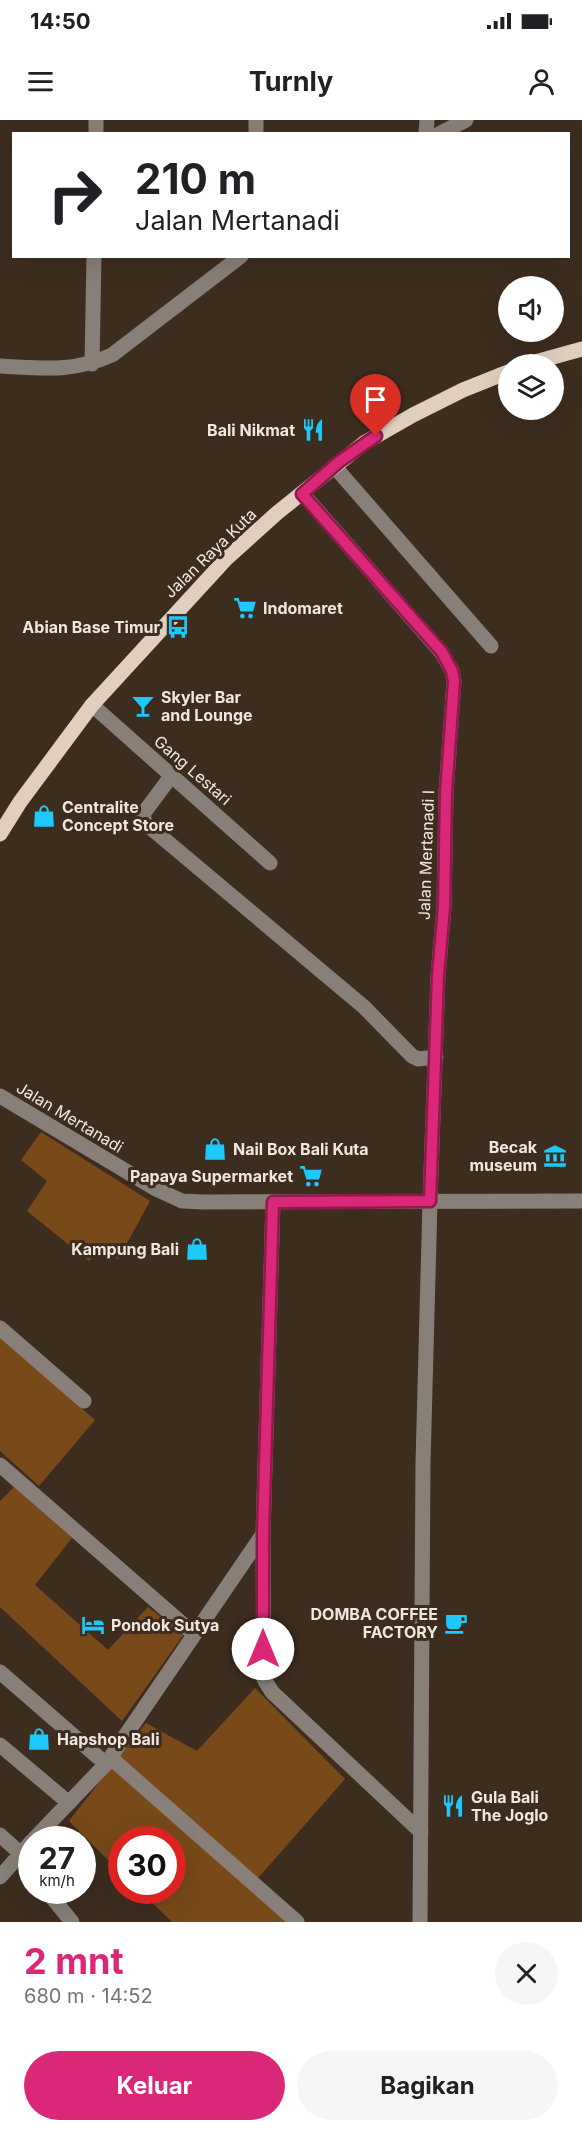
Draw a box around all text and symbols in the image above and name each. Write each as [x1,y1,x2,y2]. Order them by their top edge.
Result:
text: 14:50 [30,8,91,34]
icon: menu [24,65,57,98]
text: Turnly [249,65,333,98]
icon: person [525,65,558,98]
text: 210 m [135,153,256,204]
icon: right [36,156,114,234]
text: Jalan Mertanadi [135,204,340,237]
map controls [498,276,564,420]
button: sound [498,276,564,342]
button: layers [498,354,564,420]
pin [350,374,401,436]
icon: arrive [359,383,392,416]
restaurant icon: Bali Nikmat [300,417,326,443]
place label: Bali Nikmat [207,420,295,440]
street label: Jalan Raya Kuta [160,504,260,602]
supermarket icon: Indomaret [232,595,258,621]
place label: Indomaret [263,598,343,618]
bus stop icon: Abian Base Timur [165,614,191,640]
place label: Abian Base Timur [22,617,160,637]
place label: Skyler Bar and Lounge [161,687,253,725]
bar icon: Skyler Bar and Lounge [130,693,156,719]
street label: Gang Lestari [150,731,236,809]
street label: Jalan Mertanadi I [414,790,438,920]
place label: Centralite Concept Store [62,797,174,835]
shop icon: Centralite Concept Store [31,803,57,829]
street label: Jalan Mertanadi [13,1077,127,1157]
shop icon: Nail Box Bali Kuta [202,1136,228,1162]
place label: Becak museum [469,1137,538,1175]
place label: Nail Box Bali Kuta [233,1139,369,1159]
museum icon: Becak museum [542,1143,568,1169]
supermarket icon: Papaya Supermarket [298,1163,324,1189]
place label: Papaya Supermarket [130,1166,293,1186]
shop icon: Kampung Bali [184,1236,210,1262]
place label: Kampung Bali [71,1239,179,1259]
place label: DOMBA COFFEE FACTORY [311,1604,438,1642]
cafe icon: DOMBA COFFEE FACTORY [443,1610,469,1636]
hotel icon: Pondok Sutya [80,1612,106,1638]
place label: Pondok Sutya [111,1615,219,1635]
position arrow [231,1617,295,1681]
shop icon: Hapshop Bali [26,1726,52,1752]
place label: Hapshop Bali [57,1729,159,1749]
place label: Gula Bali The Joglo [471,1787,549,1825]
restaurant icon: Gula Bali The Joglo [440,1793,466,1819]
speed limit sign: 30 [108,1826,186,1904]
text: 27 [39,1840,75,1876]
text: km/h [39,1871,75,1890]
text: 2 mnt [24,1939,124,1983]
button: close [495,1942,558,2005]
text: 680 m · 14:52 [24,1984,153,2008]
button: Keluar [24,2051,285,2120]
button: Bagikan [297,2051,558,2120]

